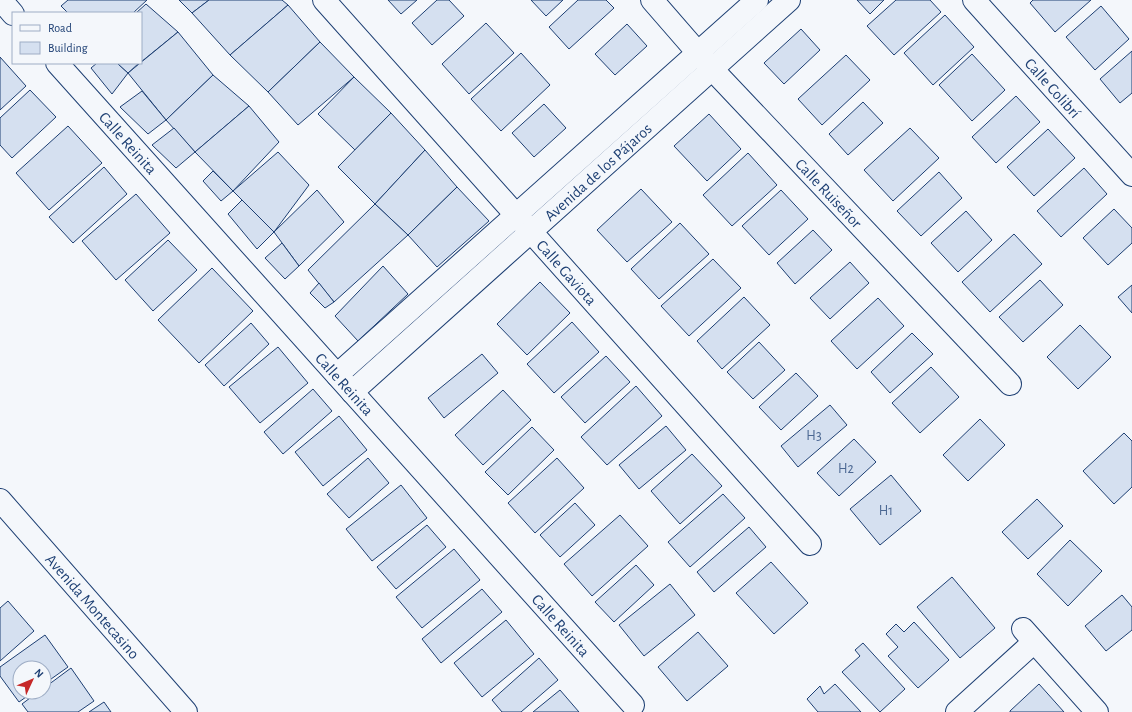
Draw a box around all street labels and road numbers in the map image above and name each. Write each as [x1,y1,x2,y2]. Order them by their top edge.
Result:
street label: Calle Colibrí [1021,55,1083,121]
street label: Calle Reinita [96,109,160,178]
street label: Avenida de los Pájaros [542,120,655,224]
street label: Calle Ruiseñor [792,156,865,232]
street label: Calle Gaviota [533,237,599,309]
street label: Calle Reinita [312,350,376,419]
street label: Avenida Montecasino [42,551,142,662]
street label: Calle Reinita [528,591,592,660]

